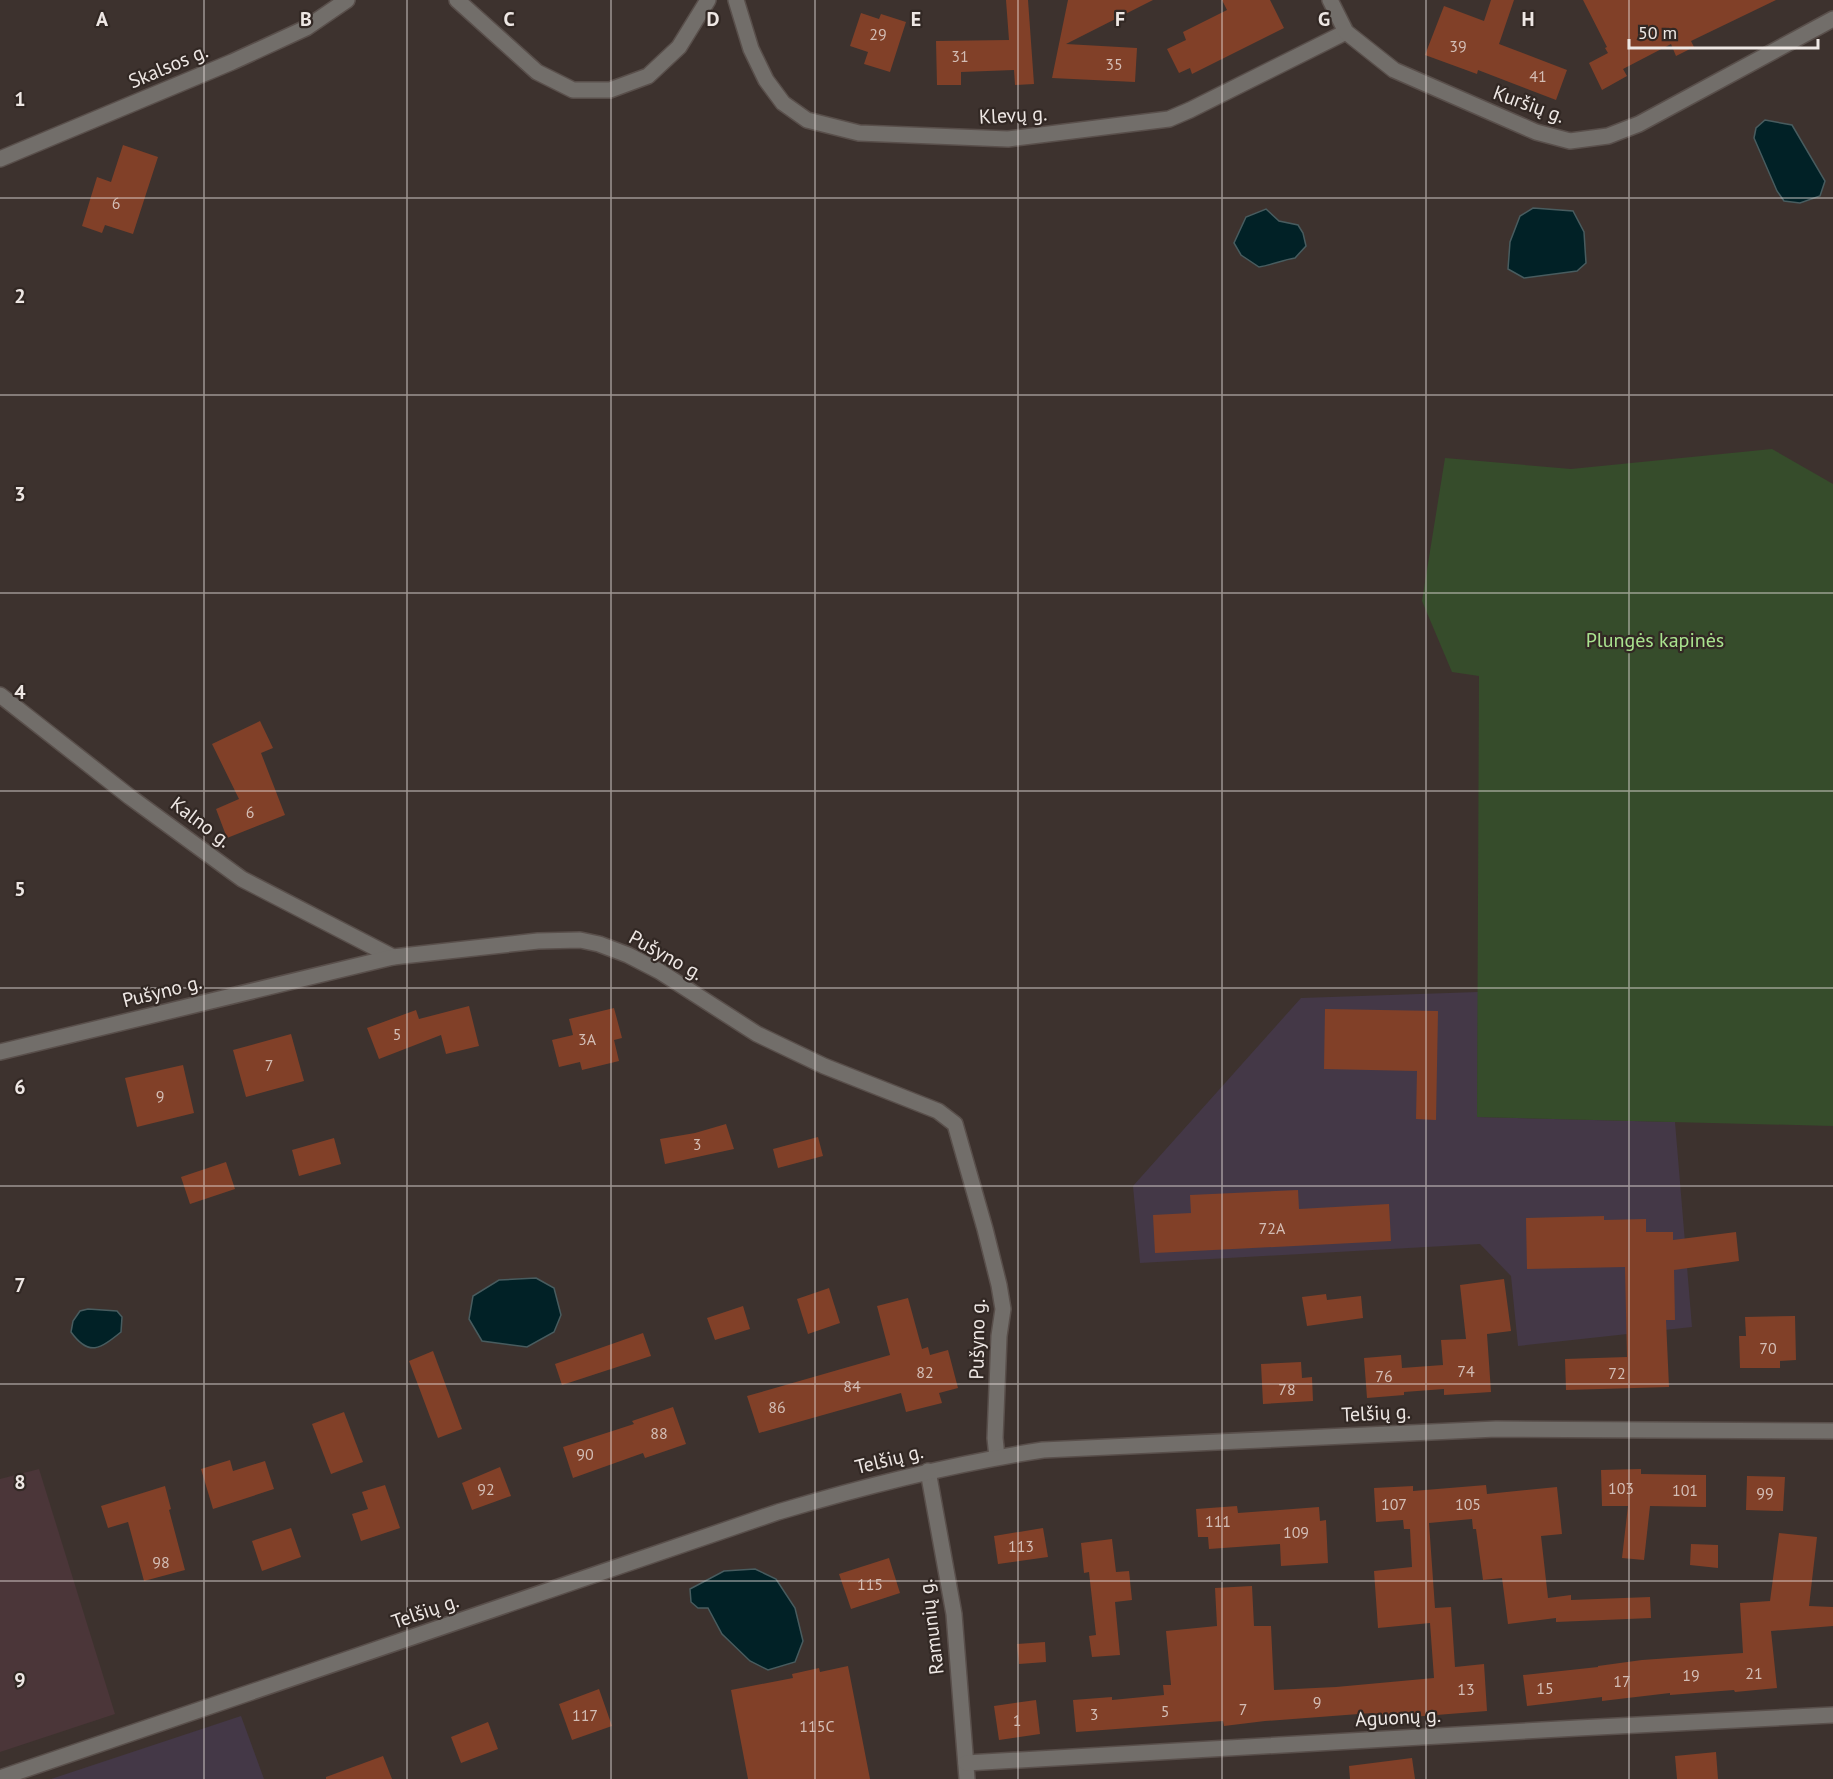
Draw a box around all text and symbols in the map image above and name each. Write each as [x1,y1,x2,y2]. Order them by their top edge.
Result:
text: A [96,6,109,32]
text: B [300,6,312,32]
text: C [503,6,515,32]
text: D [707,6,720,32]
text: E [911,6,921,32]
text: F [1115,6,1125,32]
text: G [1318,6,1330,32]
text: H [1521,6,1535,32]
scale bar [1629,12,1818,50]
text: 50 m [1638,21,1677,44]
house number: 29 [869,24,887,44]
house number: 39 [1449,36,1467,56]
street label: Skalsos g. [124,38,212,94]
house number: 31 [951,46,969,66]
house number: 35 [1105,54,1123,74]
house number: 41 [1529,66,1547,86]
street label: Kuršių g. [1490,79,1568,129]
text: 1 [14,86,26,112]
street label: Klevų g. [978,100,1048,130]
house number: 6 [112,193,120,213]
text: 2 [14,283,26,309]
text: 3 [14,481,26,507]
park label: Plungės kapinės [1586,627,1724,653]
text: 4 [14,679,26,705]
street label: Kalno g. [165,791,237,853]
house number: 6 [246,802,254,822]
text: 5 [14,876,26,902]
street label: Pušyno g. [624,924,708,986]
street label: Pušyno g. [120,969,204,1013]
house number: 5 [393,1024,401,1044]
house number: 3A [578,1029,597,1049]
house number: 7 [265,1055,273,1075]
text: 6 [14,1074,26,1100]
house number: 9 [156,1086,164,1106]
house number: 3 [693,1134,701,1154]
house number: 72A [1259,1218,1286,1238]
text: 7 [14,1272,26,1298]
street label: Pušyno g. [963,1298,991,1380]
house number: 70 [1759,1338,1777,1358]
house number: 74 [1457,1361,1475,1381]
house number: 82 [916,1362,934,1382]
house number: 72 [1608,1363,1626,1383]
house number: 76 [1375,1366,1393,1386]
house number: 84 [843,1376,861,1396]
house number: 78 [1278,1379,1296,1399]
house number: 86 [768,1397,786,1417]
street label: Telšių g. [1341,1398,1411,1428]
house number: 88 [650,1423,668,1443]
street label: Telšių g. [852,1438,926,1480]
house number: 90 [576,1444,594,1464]
text: 8 [14,1469,26,1495]
house number: 103 [1608,1478,1634,1498]
house number: 92 [477,1479,495,1499]
house number: 101 [1672,1480,1698,1500]
house number: 99 [1756,1483,1774,1503]
house number: 107 [1381,1494,1407,1514]
house number: 105 [1455,1494,1481,1514]
house number: 111 [1205,1511,1231,1531]
house number: 109 [1283,1522,1309,1542]
house number: 113 [1008,1536,1034,1556]
house number: 98 [152,1552,170,1572]
house number: 115 [857,1574,883,1594]
street label: Ramunių g. [912,1578,950,1676]
street label: Telšių g. [388,1587,462,1635]
house number: 21 [1745,1663,1763,1683]
house number: 19 [1682,1665,1700,1685]
text: 9 [14,1667,26,1693]
house number: 17 [1613,1671,1631,1691]
house number: 15 [1536,1678,1554,1698]
house number: 13 [1457,1679,1475,1699]
house number: 9 [1313,1692,1321,1712]
house number: 7 [1239,1699,1247,1719]
house number: 5 [1161,1701,1169,1721]
street label: Aguonų g. [1354,1702,1442,1732]
house number: 3 [1090,1704,1098,1724]
house number: 117 [572,1705,598,1725]
house number: 1 [1013,1710,1021,1730]
house number: 115C [799,1716,835,1736]

